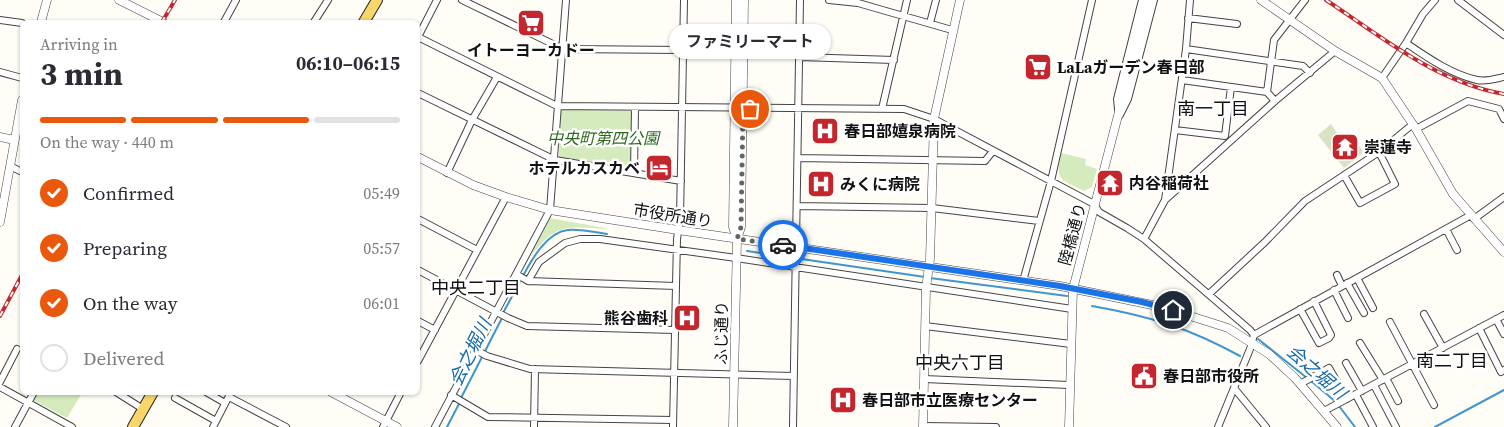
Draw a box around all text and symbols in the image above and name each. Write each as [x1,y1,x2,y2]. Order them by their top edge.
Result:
supermarket icon: イトーヨーカドー [516,8,546,38]
callout: ファミリーマート [669,24,831,59]
text: ファミリーマート [686,30,814,52]
text: Arriving in [40,33,118,55]
place label: イトーヨーカドー [467,39,595,61]
text: 06:10–06:15 [296,50,400,76]
text: 3 min [40,52,123,96]
supermarket icon: LaLaガーデン春日部 [1023,52,1053,82]
place label: LaLaガーデン春日部 [1057,56,1205,78]
pin [729,88,771,130]
icon: bag [736,95,764,123]
district label: 南一丁目 [1177,96,1249,121]
hospital icon: 春日部嬉泉病院 [810,116,840,146]
place label: 春日部嬉泉病院 [844,120,956,142]
park label: 中央町第四公園 [547,127,661,149]
text: On the way · 440 m [40,131,174,153]
temple icon: 崇蓮寺 [1330,132,1360,162]
place label: 崇蓮寺 [1364,136,1412,158]
hotel icon: ホテルカスカベ [644,153,674,183]
place label: ホテルカスカベ [528,157,640,179]
temple icon: 内谷稲荷社 [1095,168,1125,198]
hospital icon: みくに病院 [806,169,836,199]
place label: 内谷稲荷社 [1129,172,1209,194]
place label: みくに病院 [840,173,920,195]
icon: check [40,179,68,207]
text: Confirmed [83,180,174,206]
text: 05:49 [363,182,400,204]
street label: 市役所通り [632,198,714,232]
street label: 陸橋通り [1053,200,1091,268]
courier [758,220,808,270]
icon: car [769,231,797,259]
icon: check [40,234,68,262]
text: Preparing [83,235,167,261]
text: 05:57 [363,237,400,259]
district label: 中央二丁目 [431,275,521,300]
icon: check [40,289,68,317]
pin [1152,289,1194,331]
text: On the way [83,290,178,316]
text: 06:01 [363,292,400,314]
icon: home [1159,296,1187,324]
street label: ふじ通り [709,301,733,365]
hospital icon: 熊谷歯科 [672,303,702,333]
place label: 熊谷歯科 [604,307,668,329]
water label: 会之堀川 [443,312,498,390]
water label: 会之堀川 [1282,339,1354,406]
text: Delivered [83,345,164,371]
district label: 南二丁目 [1416,348,1488,373]
district label: 中央六丁目 [915,350,1005,375]
public building icon: 春日部市役所 [1129,361,1159,391]
place label: 春日部市役所 [1163,365,1259,387]
hospital icon: 春日部市立医療センター [828,385,858,415]
place label: 春日部市立医療センター [862,389,1038,411]

